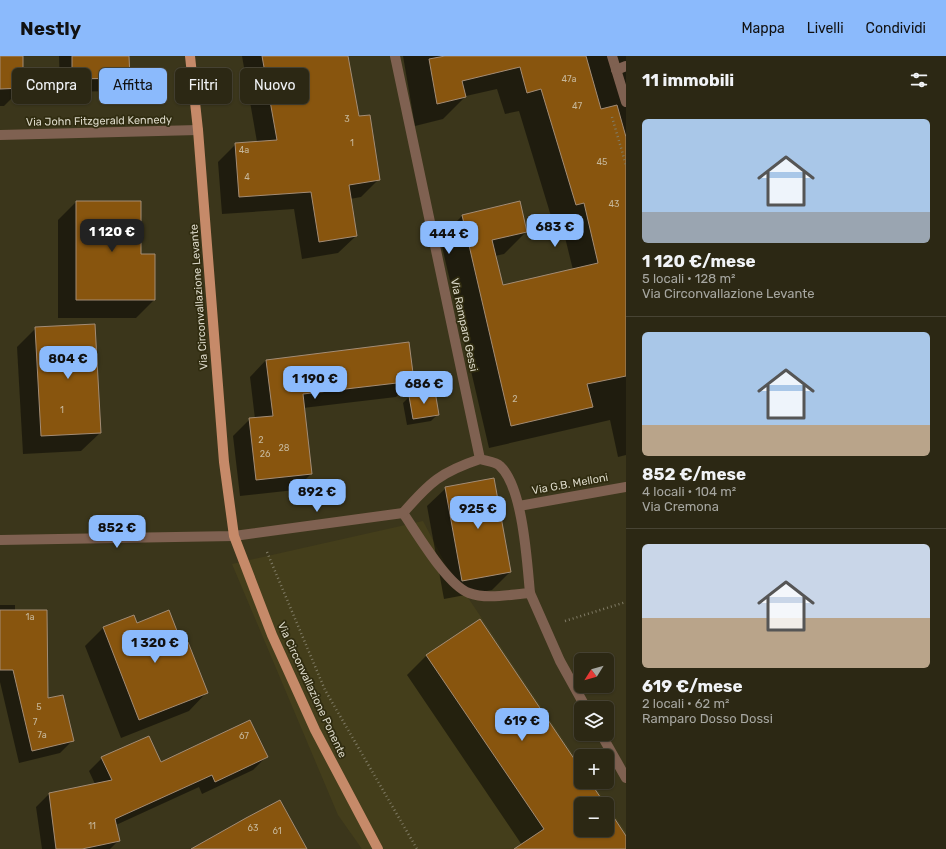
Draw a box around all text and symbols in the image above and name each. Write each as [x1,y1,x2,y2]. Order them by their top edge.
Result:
text: Nestly [20,17,81,40]
text: Mappa [741,20,785,37]
text: Livelli [807,20,844,37]
text: Condividi [866,20,926,37]
chip: Compra [12,68,91,104]
chip: Affitta [99,68,167,104]
chip: Filtri [175,68,232,104]
chip: Nuovo [240,68,309,104]
icon: filters [908,69,930,91]
text: 11 immobili [642,70,734,90]
house number: 47a [561,74,577,84]
house number: 47 [572,101,582,111]
street label: Via John Fitzgerald Kennedy [26,113,172,129]
house number: 3 [344,114,350,124]
house number: 1 [350,138,354,148]
house number: 4a [239,145,249,155]
icon: home [750,145,822,217]
house number: 45 [597,157,607,167]
house number: 4 [244,172,250,182]
house number: 43 [609,199,620,209]
pin: 683 € [527,214,583,248]
pin: 1 120 € [75,219,149,253]
text: 683 € [536,219,574,234]
pin: 444 € [421,221,477,255]
text: 1 120 € [89,224,135,239]
street label: Via Circonvallazione Levante [187,224,211,370]
text: 444 € [429,226,469,241]
text: 1 120 €/mese [642,251,756,271]
text: 5 locali · 128 m² [642,271,735,286]
street label: Via Ramparo Gessi [448,277,480,373]
text: Via Circonvallazione Levante [642,286,815,301]
pin: 804 € [40,346,96,380]
text: 804 € [48,351,88,366]
icon: home [750,358,822,430]
pin: 1 190 € [278,366,352,400]
text: 1 190 € [292,371,338,386]
pin: 686 € [396,371,452,405]
text: 686 € [405,376,443,391]
house number: 2 [512,394,518,404]
house number: 1 [60,405,64,415]
house number: 2 [258,435,264,445]
house number: 28 [278,443,290,453]
house number: 26 [260,449,271,459]
text: 852 €/mese [642,464,746,484]
street label: Via G.B. Melloni [531,471,609,497]
pin: 892 € [289,479,345,513]
text: 892 € [298,484,336,499]
text: 4 locali · 104 m² [642,484,736,499]
pin: 925 € [450,496,506,530]
text: Via Cremona [642,499,719,514]
text: 925 € [459,501,497,516]
pin: 852 € [89,515,145,549]
text: 852 € [98,520,136,535]
icon: home [750,570,822,642]
house number: 1a [26,612,34,622]
street label: Via Circonvallazione Ponente [275,620,349,760]
pin: 1 320 € [118,630,192,664]
text: 1 320 € [131,635,179,650]
north arrow [574,653,614,693]
map controls [574,653,614,837]
text: 619 €/mese [642,676,743,696]
text: 2 locali · 62 m² [642,696,729,711]
button: layers [574,701,614,741]
house number: 5 [36,702,42,712]
pin: 619 € [494,708,550,742]
text: Ramparo Dosso Dossi [642,711,773,726]
text: 619 € [504,713,540,728]
house number: 7 [33,717,38,727]
house number: 7a [37,730,47,740]
house number: 67 [239,731,249,741]
button: + [574,749,614,789]
button: − [574,797,614,837]
house number: 11 [88,821,96,831]
house number: 63 [248,823,258,833]
house number: 61 [272,826,282,836]

